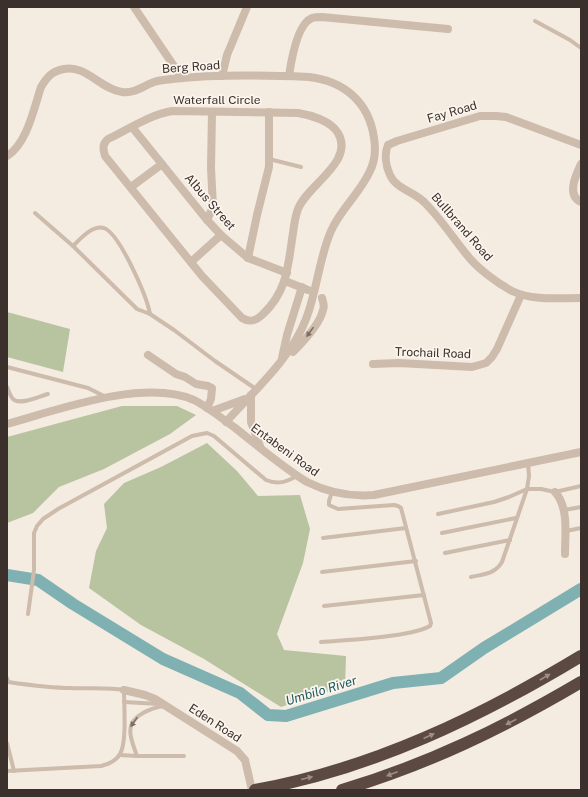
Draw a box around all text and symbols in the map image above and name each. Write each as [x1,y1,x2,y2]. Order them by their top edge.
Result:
street label: Berg Road [161,58,221,76]
street label: Waterfall Circle [173,93,261,107]
street label: Fay Road [425,98,479,126]
street label: Albus Street [182,171,239,233]
street label: Bullbrand Road [429,190,495,264]
one-way arrow [306,327,314,337]
street label: Trochail Road [395,345,471,361]
street label: Entabeni Road [248,421,322,479]
water label: Umbilo River [284,672,359,708]
one-way arrow [539,674,551,681]
street label: Eden Road [186,701,244,745]
one-way arrow [131,716,138,727]
one-way arrow [505,719,516,725]
one-way arrow [424,733,435,739]
one-way arrow [385,772,397,778]
one-way arrow [301,775,313,781]

